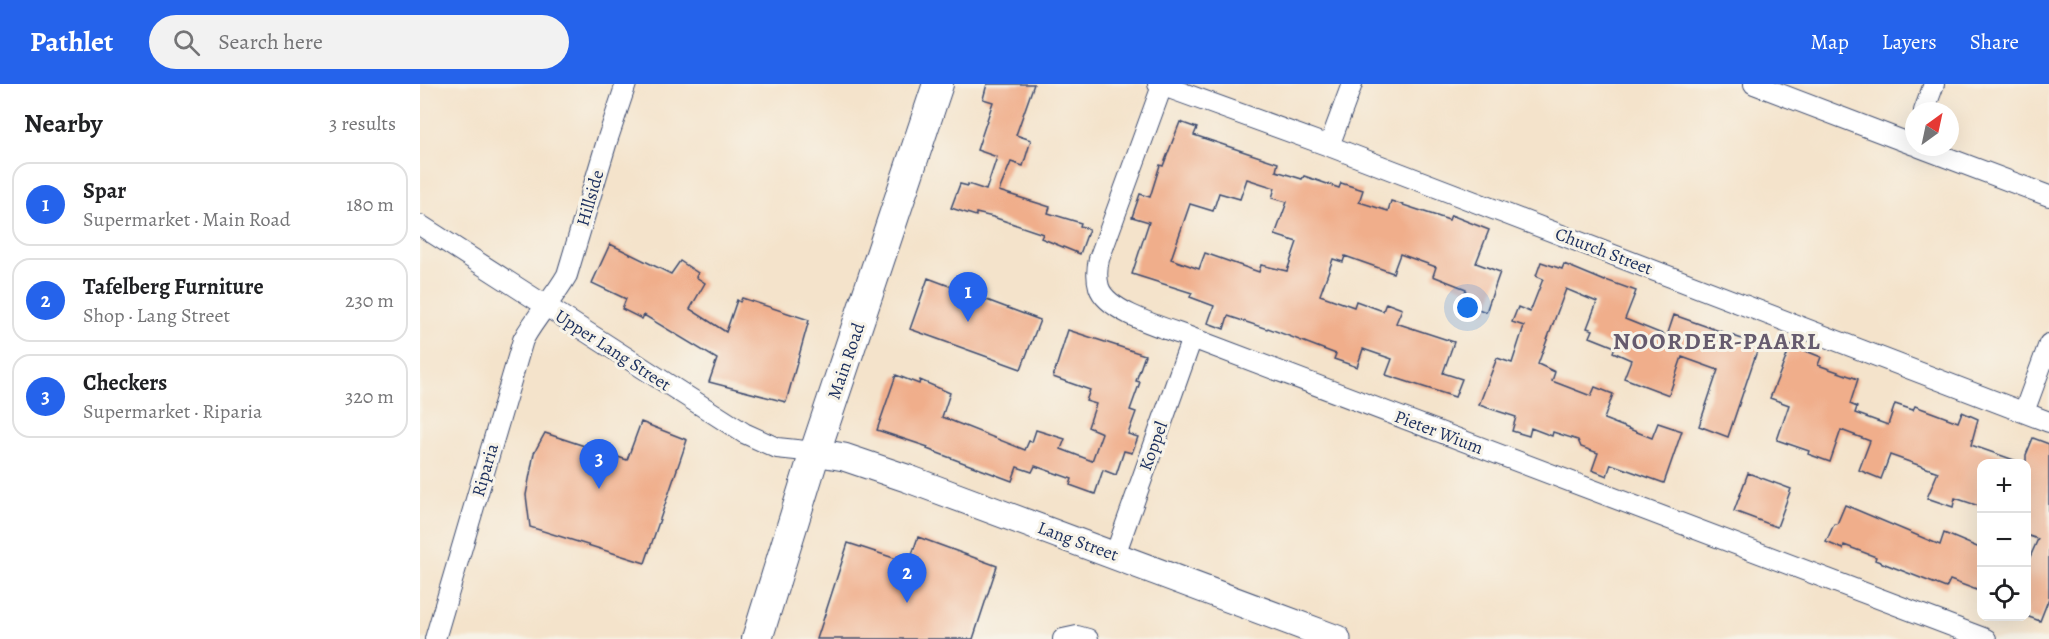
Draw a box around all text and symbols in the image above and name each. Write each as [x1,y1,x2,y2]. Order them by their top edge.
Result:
search box [149,15,569,69]
text: Pathlet [30,23,113,61]
icon: search [170,26,203,59]
text: Search here [218,27,323,57]
text: Map [1810,28,1849,56]
text: Layers [1882,28,1937,56]
text: Share [1970,28,2019,56]
north arrow [1905,102,1959,156]
text: Nearby [24,106,103,141]
text: 3 results [329,110,396,137]
street label: Hillside [571,167,609,229]
text: Spar [83,176,126,206]
text: 1 [42,191,49,218]
text: 180 m [346,191,394,218]
text: Supermarket · Main Road [83,206,290,233]
street label: Church Street [1552,221,1656,281]
text: Tafelberg Furniture [83,272,264,302]
pin: 1 [948,272,988,322]
text: 2 [41,287,50,314]
text: 230 m [345,287,394,314]
your location [1453,293,1482,322]
text: Shop · Lang Street [83,302,230,329]
street label: Upper Lang Street [550,304,676,396]
street label: Main Road [822,319,870,402]
district label: NOORDER-PAARL [1613,325,1821,357]
text: Checkers [83,368,167,398]
text: 3 [41,383,50,410]
text: 320 m [345,383,394,410]
text: Supermarket · Riparia [83,398,262,425]
street label: Pieter Wium [1391,404,1487,460]
street label: Koppel [1133,417,1173,474]
street label: Riparia [466,440,504,499]
pin: 3 [580,440,618,489]
map controls [1977,459,2031,621]
button: + [1977,459,2031,513]
button: − [1977,513,2031,567]
street label: Lang Street [1034,515,1122,567]
pin: 2 [888,554,926,603]
button: locate [1977,567,2031,621]

